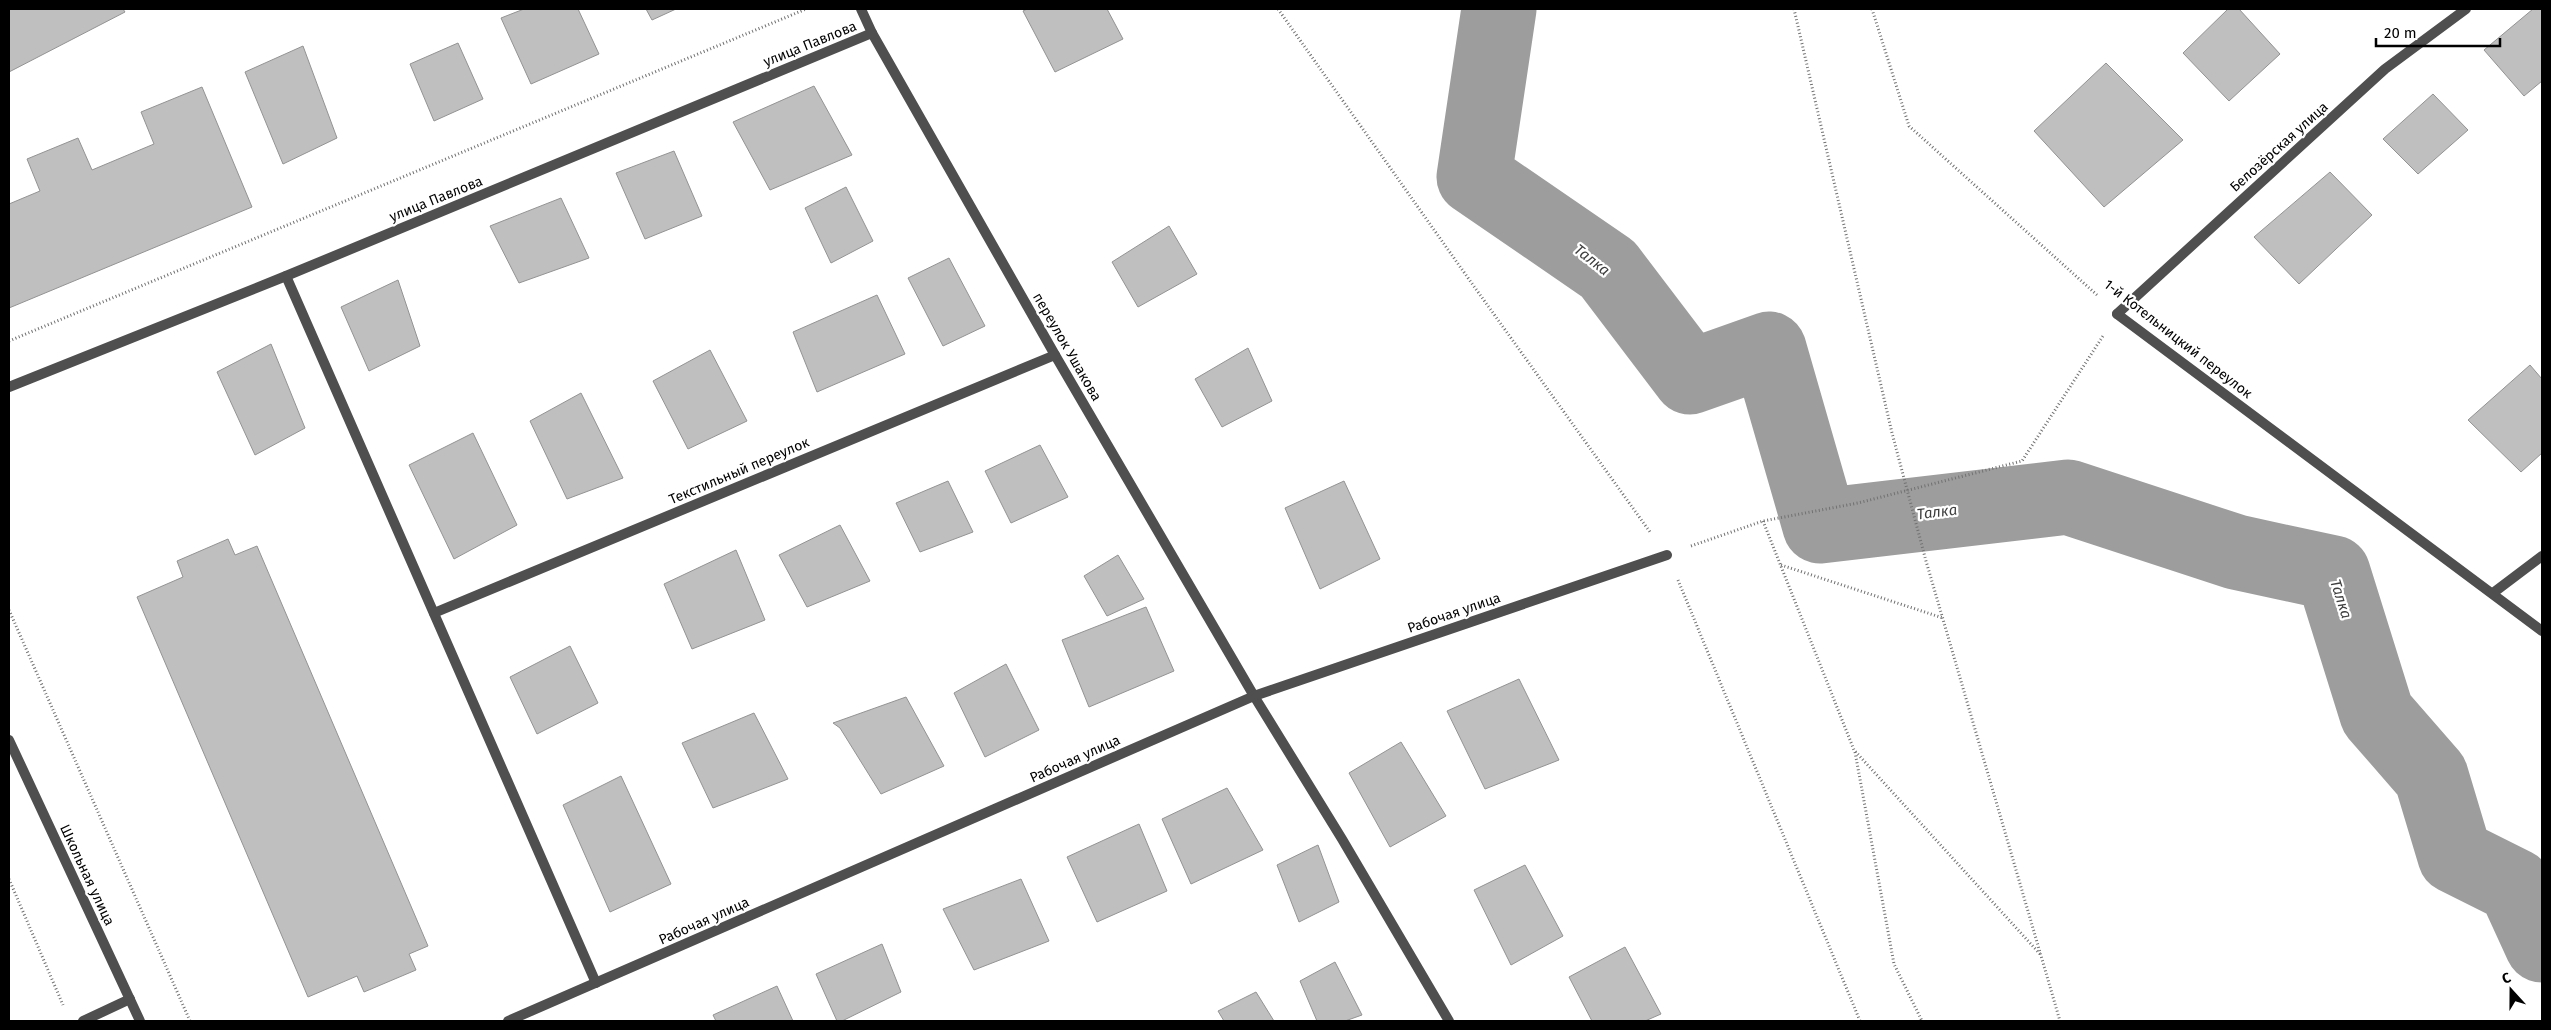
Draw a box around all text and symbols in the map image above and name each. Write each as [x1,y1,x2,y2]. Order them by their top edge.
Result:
scale bar [2376,15,2500,47]
street label: улица Павлова [761,18,859,70]
text: 20 m [2384,24,2417,42]
street label: Белозёрская улица [2226,98,2332,196]
street label: улица Павлова [387,173,485,225]
water label: Талка [1571,240,1613,280]
street label: 1-й Котельницкий переулок [2101,276,2256,403]
street label: переулок Ушакова [1029,290,1105,404]
street label: Текстильный переулок [666,433,812,508]
water label: Талка [1916,501,1958,523]
water label: Талка [2326,577,2356,621]
street label: Рабочая улица [1405,589,1503,637]
street label: Рабочая улица [1027,731,1123,787]
street label: Школьная улица [56,822,118,928]
street label: Рабочая улица [656,893,752,949]
north arrow [2486,965,2536,1015]
text: С [2500,969,2513,988]

